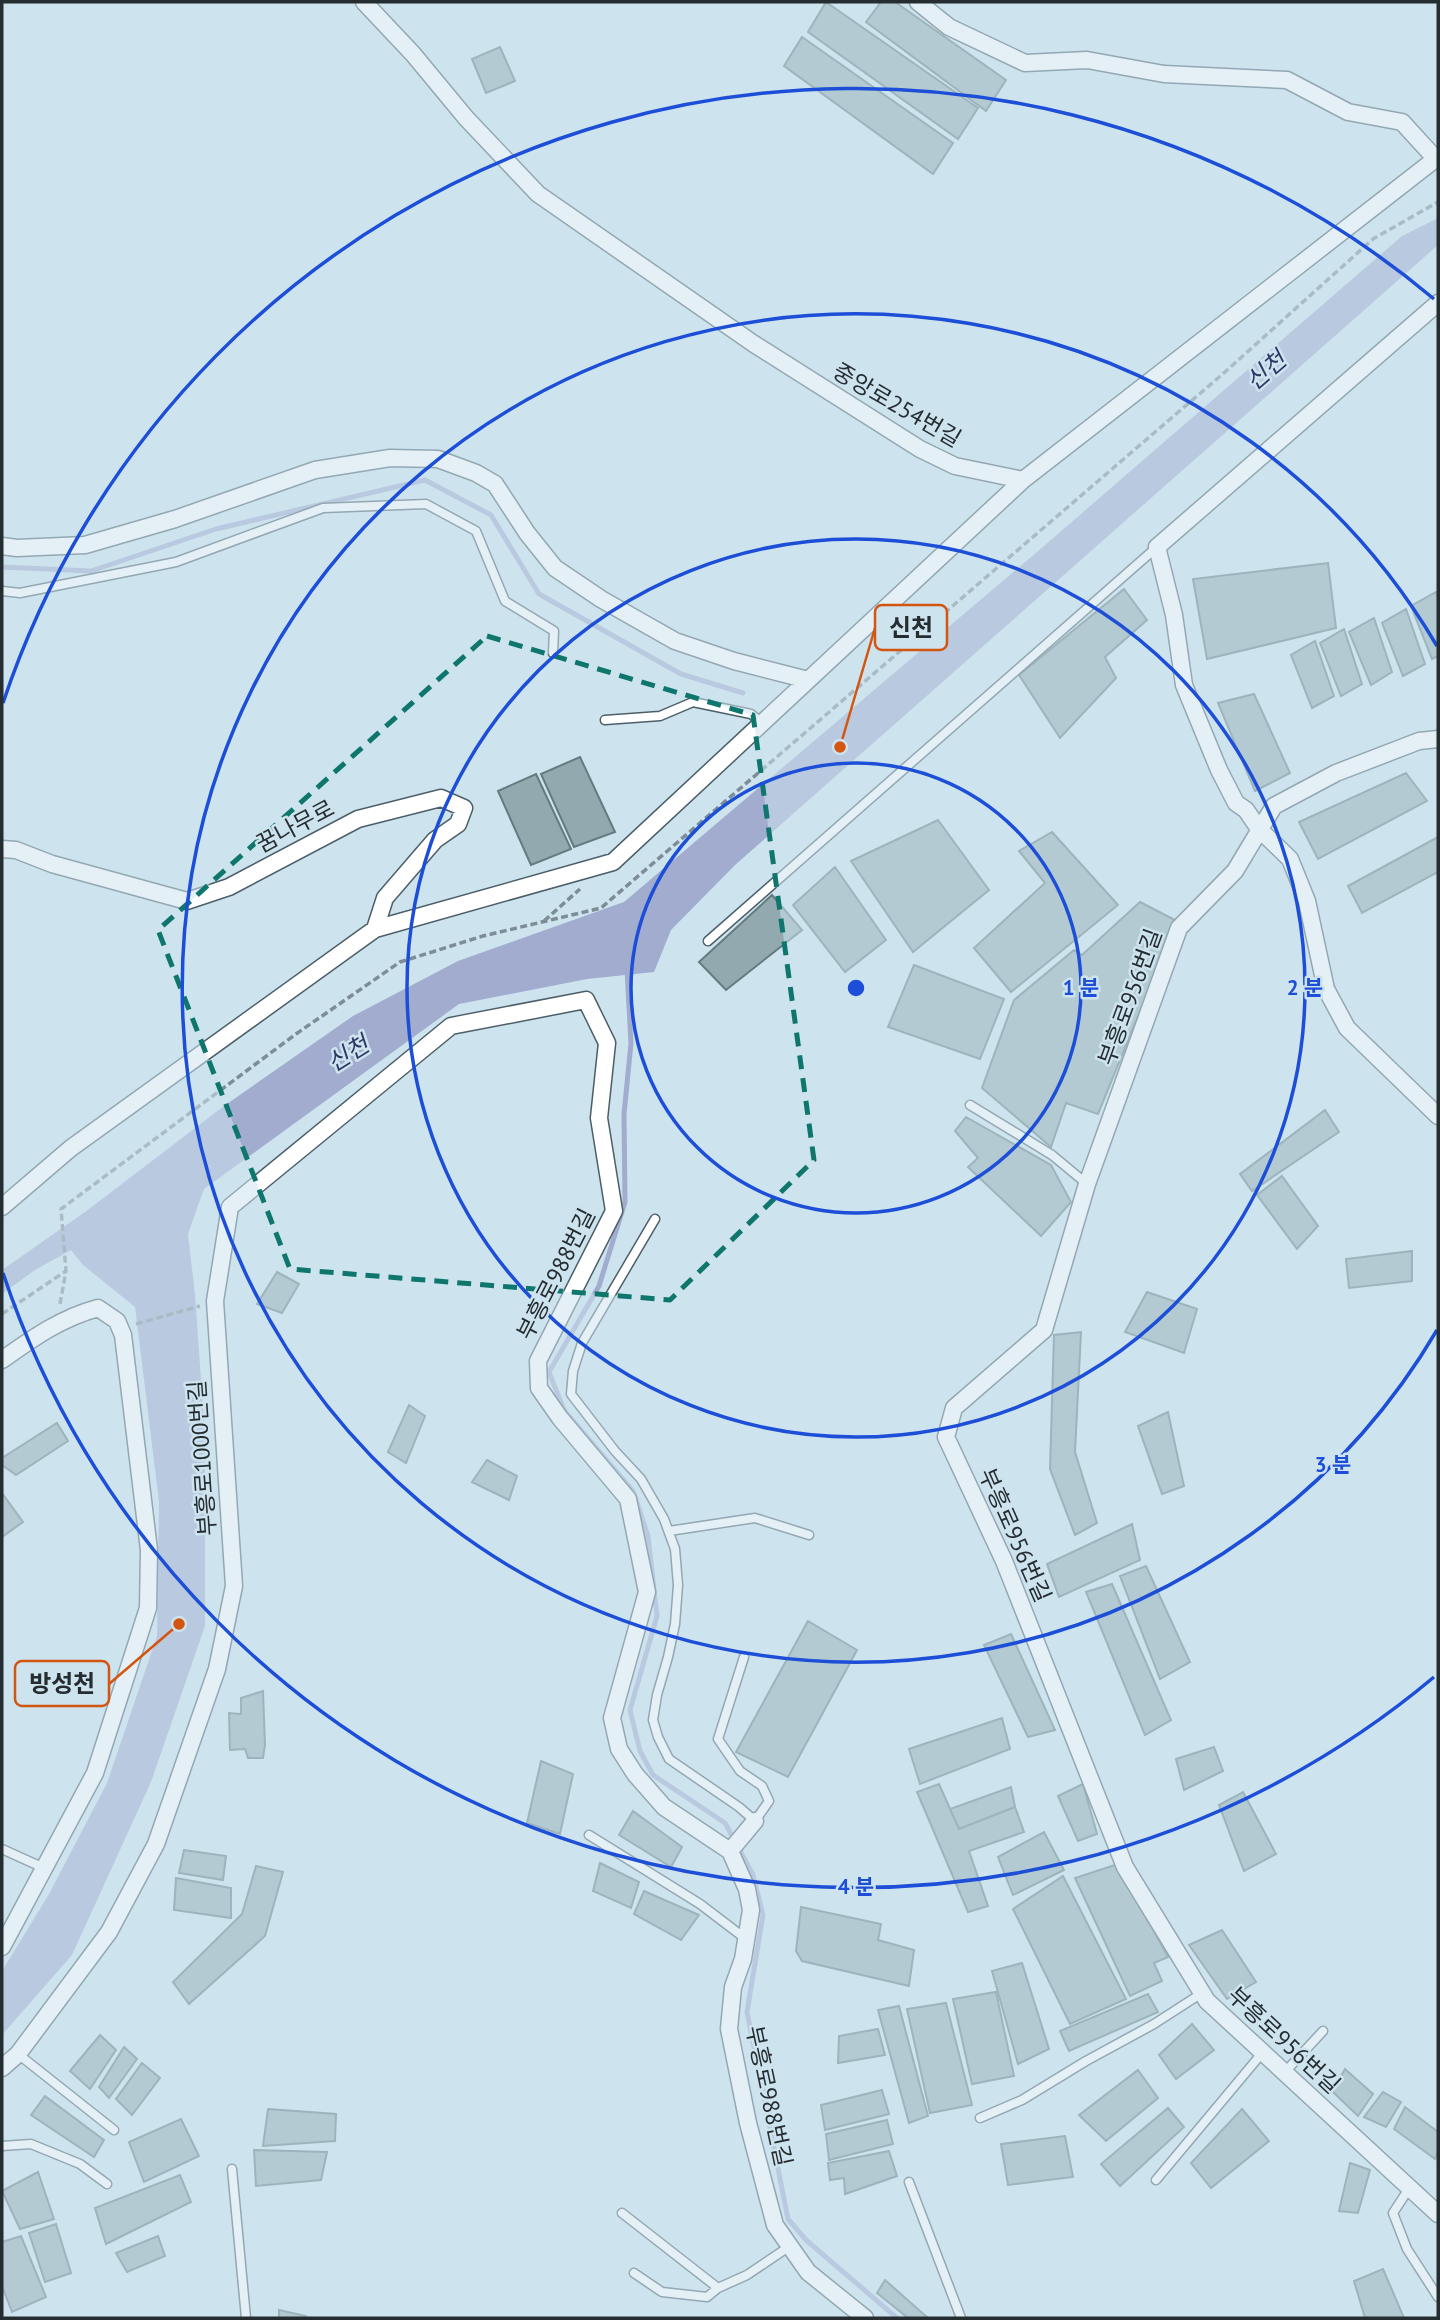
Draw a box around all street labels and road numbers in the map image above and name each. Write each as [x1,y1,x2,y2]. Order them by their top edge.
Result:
street label: 중앙로254번길 [828,356,967,453]
street label: 꿈나무로 [251,793,339,858]
street label: 부흥로956번길 [1091,924,1168,1069]
street label: 부흥로988번길 [510,1203,601,1344]
street label: 부흥로1000번길 [182,1379,221,1537]
street label: 부흥로956번길 [973,1463,1058,1606]
street label: 부흥로956번길 [1222,1980,1347,2099]
street label: 부흥로988번길 [740,2023,799,2169]

